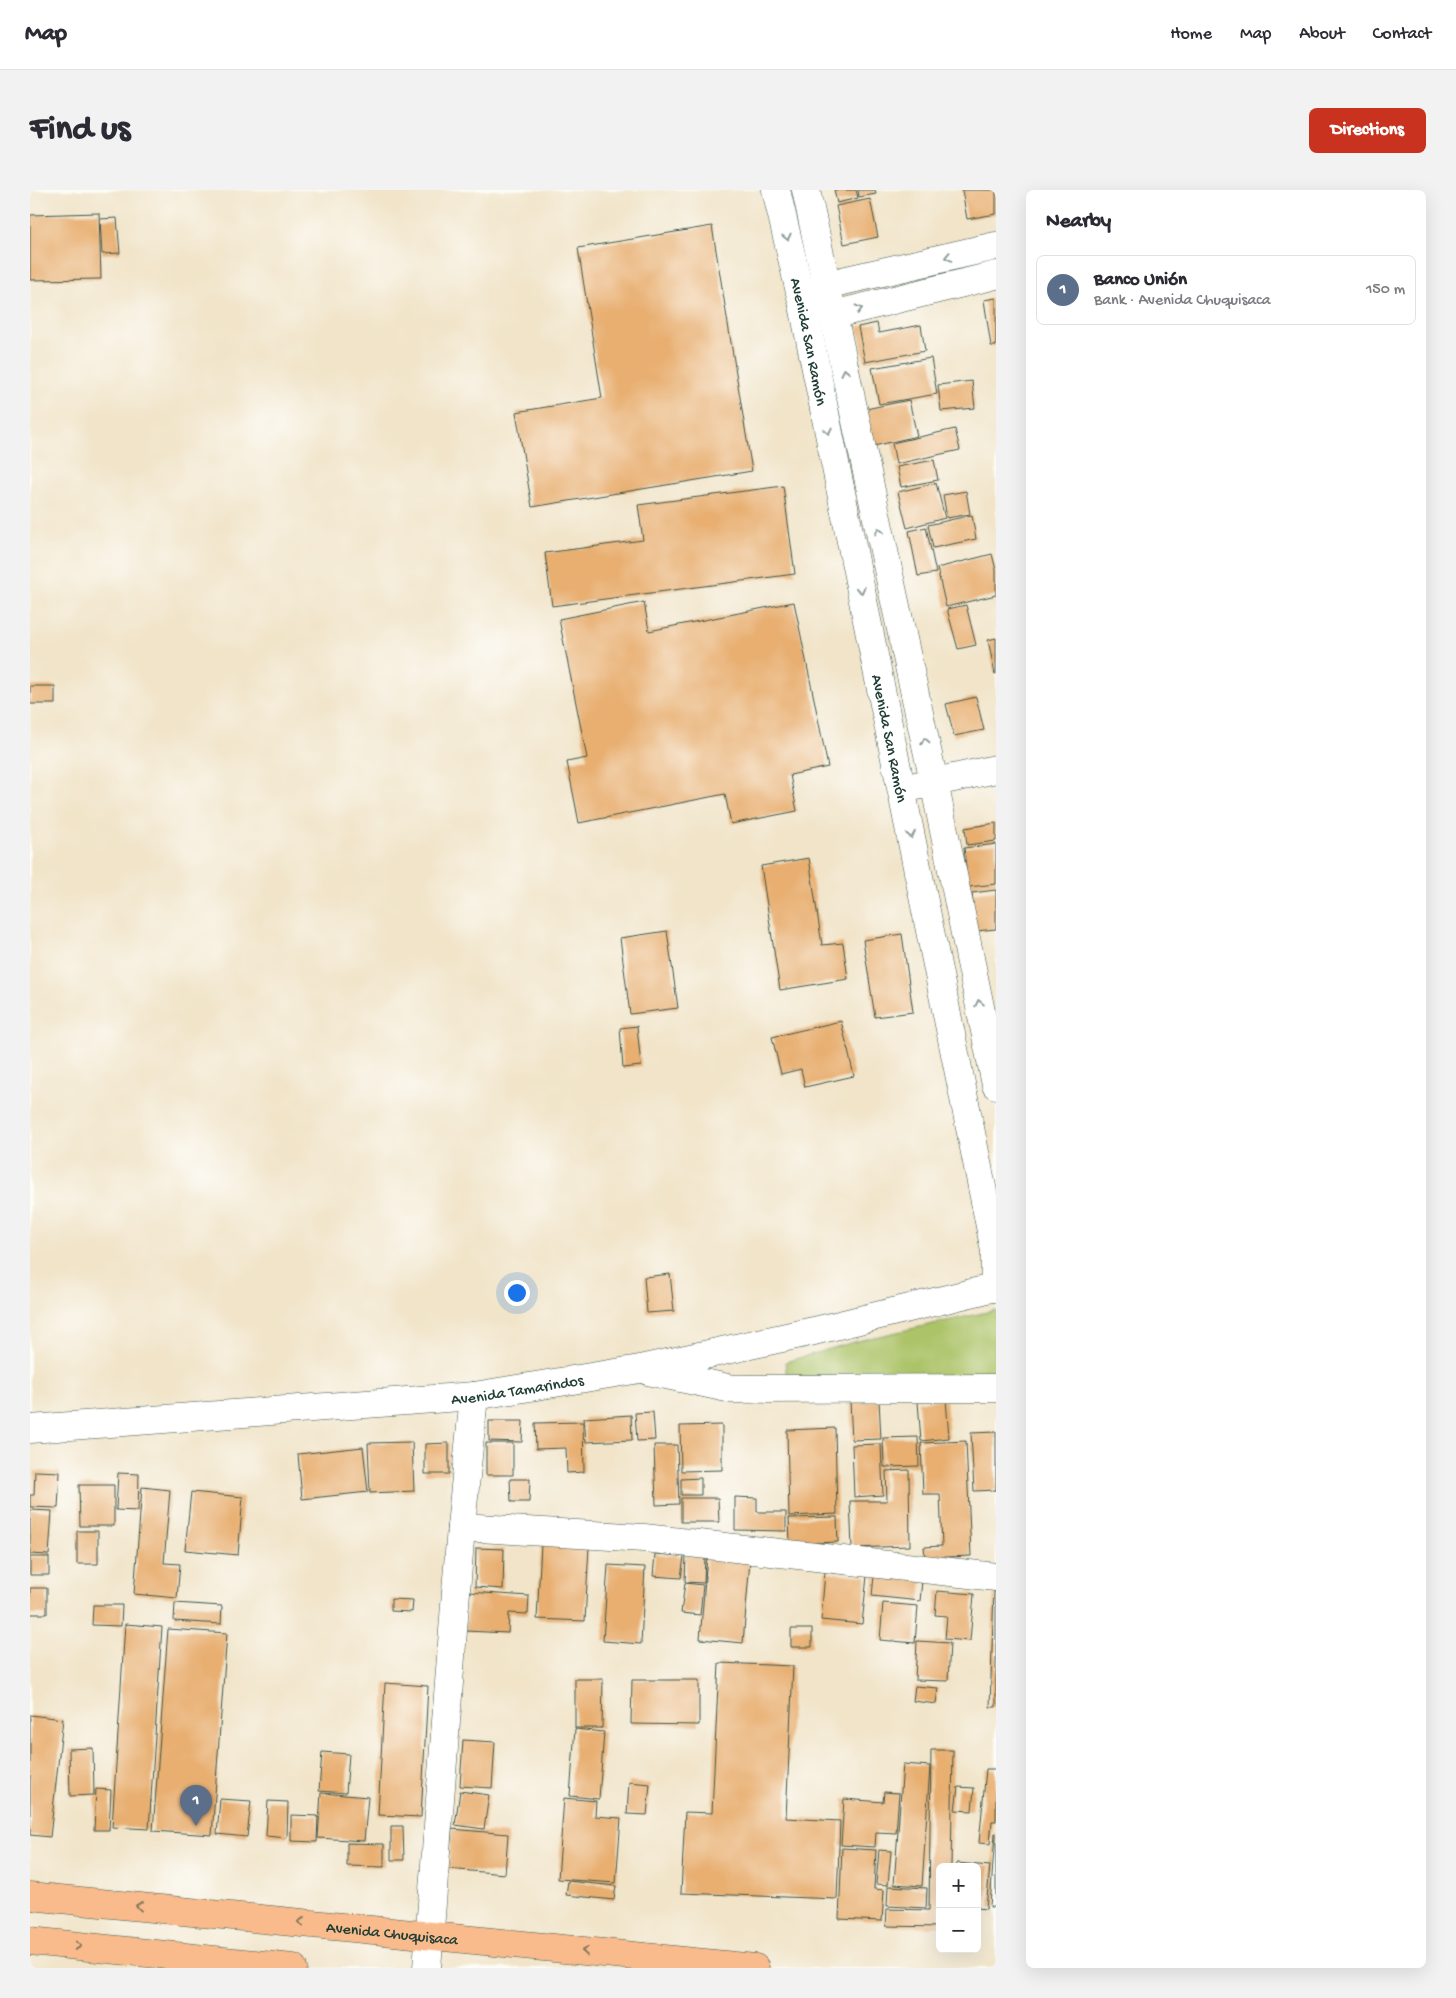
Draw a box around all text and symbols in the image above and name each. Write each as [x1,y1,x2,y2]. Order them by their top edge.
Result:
text: Map [25,20,67,49]
text: Home [1170,24,1212,45]
text: Map [1240,24,1271,45]
text: About [1299,24,1345,45]
text: Contact [1373,24,1431,45]
button: Directions [1309,108,1426,153]
text: Find us [30,110,130,151]
text: Nearby [1046,210,1111,235]
one-way arrow [781,233,792,242]
one-way arrow [944,251,953,262]
text: Banco Unión [1094,269,1187,292]
street label: Avenida San Ramón [784,276,829,408]
text: 1 [1060,281,1066,300]
text: 150 m [1366,281,1405,300]
text: Bank · Avenida Chuquisaca [1094,292,1271,311]
one-way arrow [854,304,863,315]
one-way arrow [840,368,850,377]
one-way arrow [822,426,833,435]
one-way arrow [874,527,885,536]
one-way arrow [855,585,866,594]
street label: Avenida San Ramón [865,673,910,805]
one-way arrow [920,737,931,746]
one-way arrow [906,830,916,839]
one-way arrow [974,999,985,1008]
your location [504,1280,530,1306]
street label: Avenida Tamarindos [451,1372,586,1411]
pin: 1 [180,1785,212,1826]
map controls [936,1863,981,1953]
button: + [936,1863,981,1908]
one-way arrow [135,1901,143,1912]
button: − [936,1908,981,1953]
one-way arrow [297,1917,305,1928]
street label: Avenida Chuquisaca [325,1919,460,1952]
one-way arrow [75,1940,83,1951]
one-way arrow [580,1946,588,1957]

